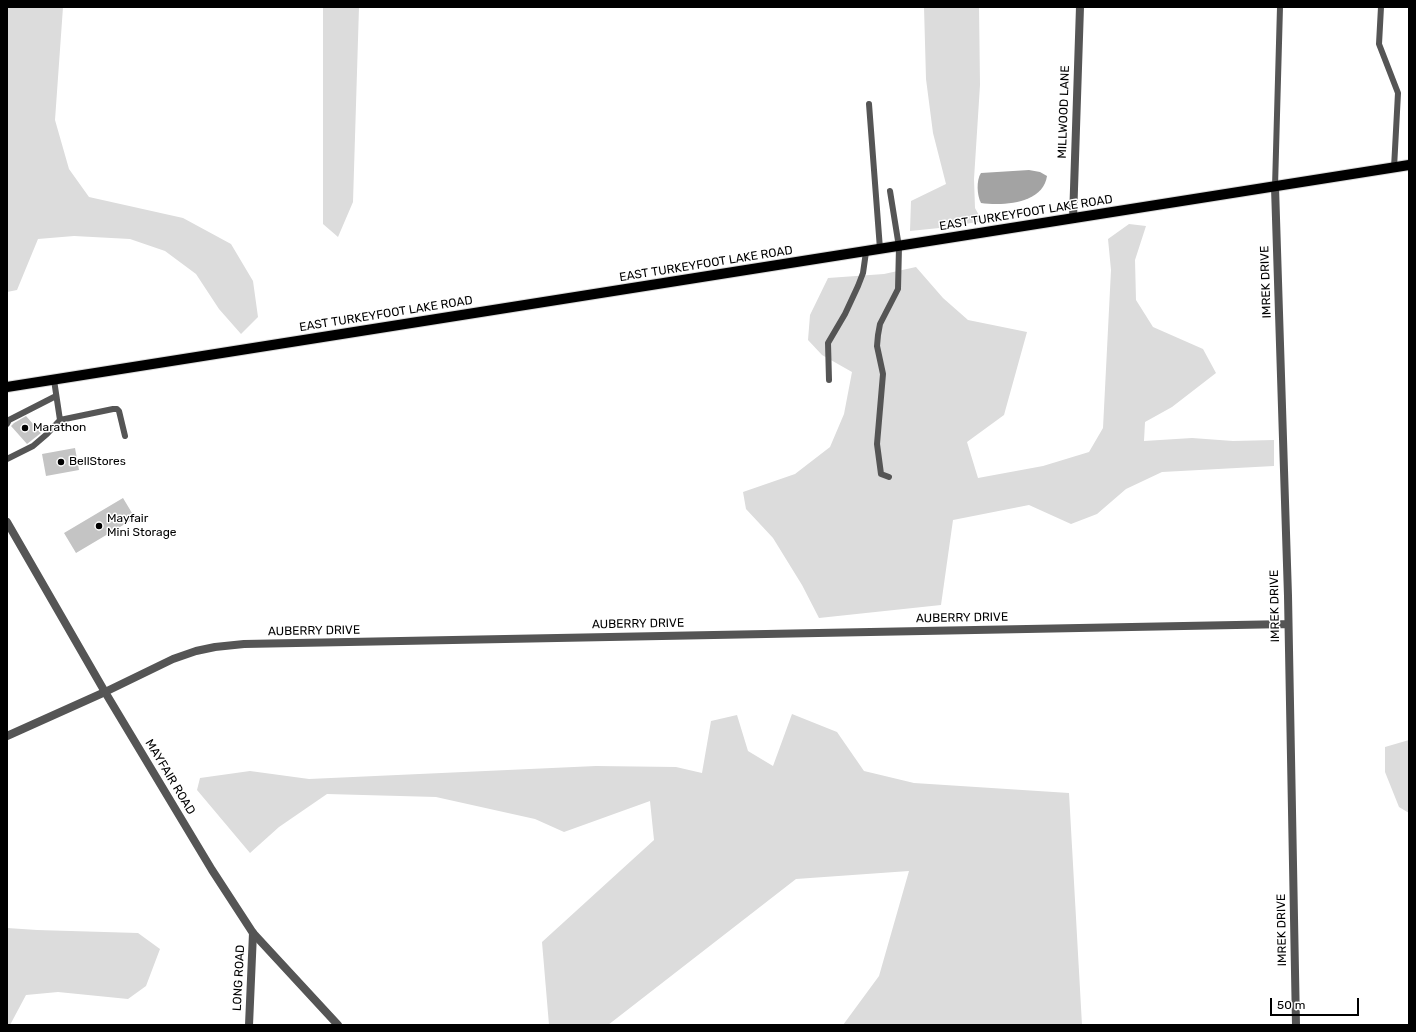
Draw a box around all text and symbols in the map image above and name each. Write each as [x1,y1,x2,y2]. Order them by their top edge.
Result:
street label: MILLWOOD LANE [1055,65,1073,159]
street label: EAST TURKEYFOOT LAKE ROAD [938,192,1114,234]
street label: EAST TURKEYFOOT LAKE ROAD [618,243,794,285]
street label: IMREK DRIVE [1258,245,1274,319]
street label: EAST TURKEYFOOT LAKE ROAD [298,293,474,335]
place label: Marathon [33,421,86,435]
marker: Marathon [20,423,30,433]
place label: BellStores [69,455,126,469]
marker: BellStores [56,457,66,467]
place label: Mayfair Mini Storage [107,512,177,540]
marker: Mayfair Mini Storage [94,521,104,531]
street label: IMREK DRIVE [1267,570,1283,642]
street label: AUBERRY DRIVE [916,610,1008,626]
street label: AUBERRY DRIVE [592,616,684,632]
street label: AUBERRY DRIVE [268,623,360,639]
street label: MAYFAIR ROAD [142,737,198,817]
street label: IMREK DRIVE [1274,894,1290,966]
street label: LONG ROAD [230,945,248,1011]
scale bar [1272,990,1361,1016]
text: 50 m [1277,998,1305,1012]

